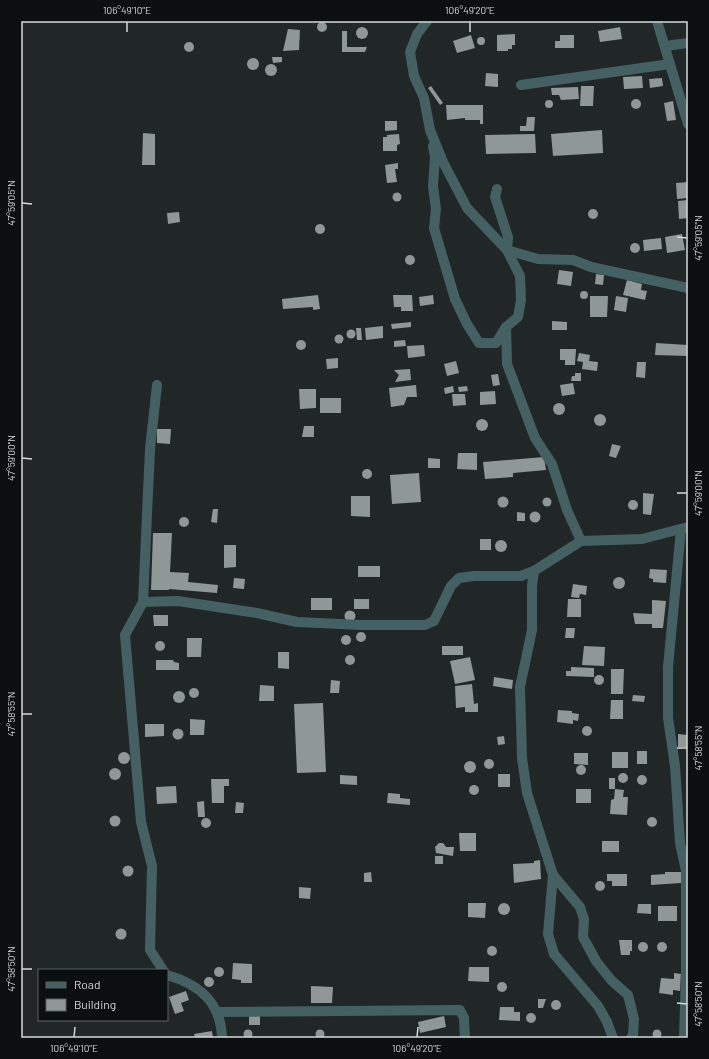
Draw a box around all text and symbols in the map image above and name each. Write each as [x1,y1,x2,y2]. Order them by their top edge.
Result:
text: 106°49'10"E [103,4,151,16]
text: 106°49'20"E [445,4,495,16]
text: 47°59'05"N [5,180,17,226]
text: 47°59'05"N [692,215,704,261]
text: 47°59'00"N [5,435,17,481]
text: 47°59'00"N [692,470,704,516]
text: 47°58'55"N [5,691,17,737]
text: 47°58'55"N [692,725,704,771]
text: 47°58'50"N [5,946,17,992]
legend [38,969,168,1021]
text: Road [74,977,101,991]
text: 47°58'50"N [692,981,704,1027]
text: Building [74,997,116,1011]
text: 106°49'10"E [50,1042,98,1054]
text: 106°49'20"E [392,1042,442,1054]

